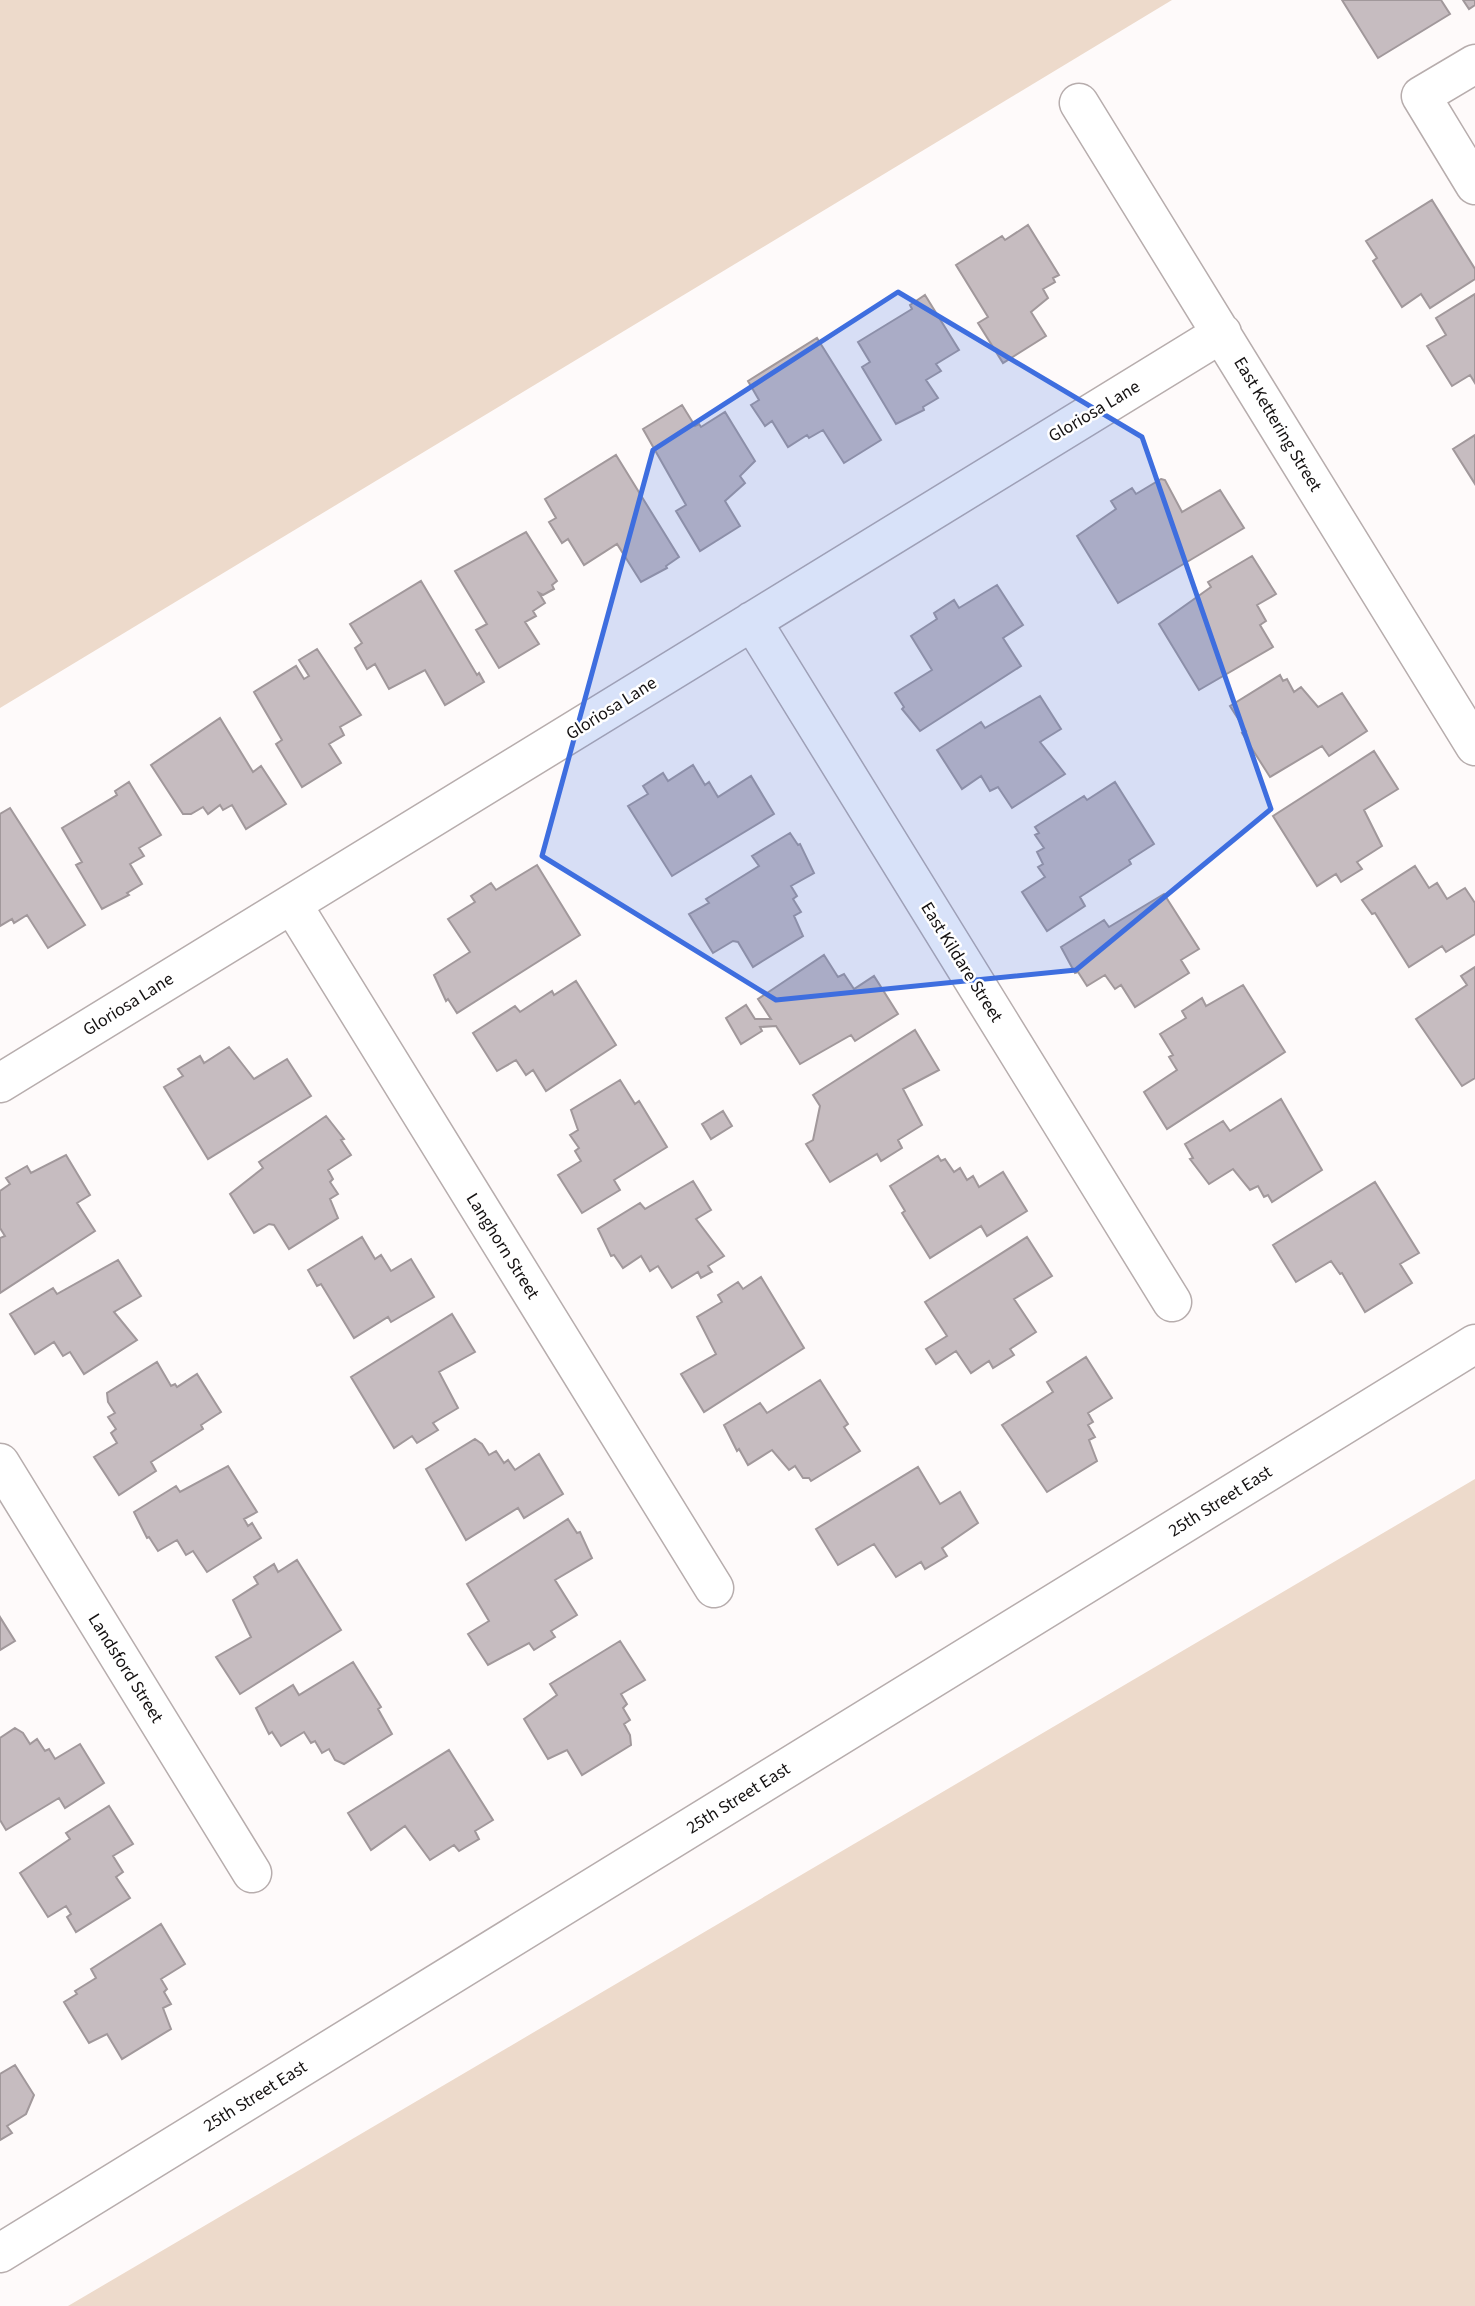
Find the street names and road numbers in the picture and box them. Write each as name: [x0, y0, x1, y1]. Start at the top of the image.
street label: East Kettering Street: [1227, 352, 1328, 496]
street label: Gloriosa Lane: [1044, 374, 1145, 449]
street label: Gloriosa Lane: [561, 671, 661, 746]
street label: East Kildare Street: [915, 897, 1009, 1027]
street label: Gloriosa Lane: [78, 967, 178, 1042]
street label: Langhorn Street: [460, 1188, 545, 1304]
street label: 25th Street East: [1164, 1460, 1277, 1543]
street label: Landsford Street: [82, 1609, 169, 1728]
street label: 25th Street East: [682, 1757, 795, 1840]
street label: 25th Street East: [199, 2055, 312, 2138]

